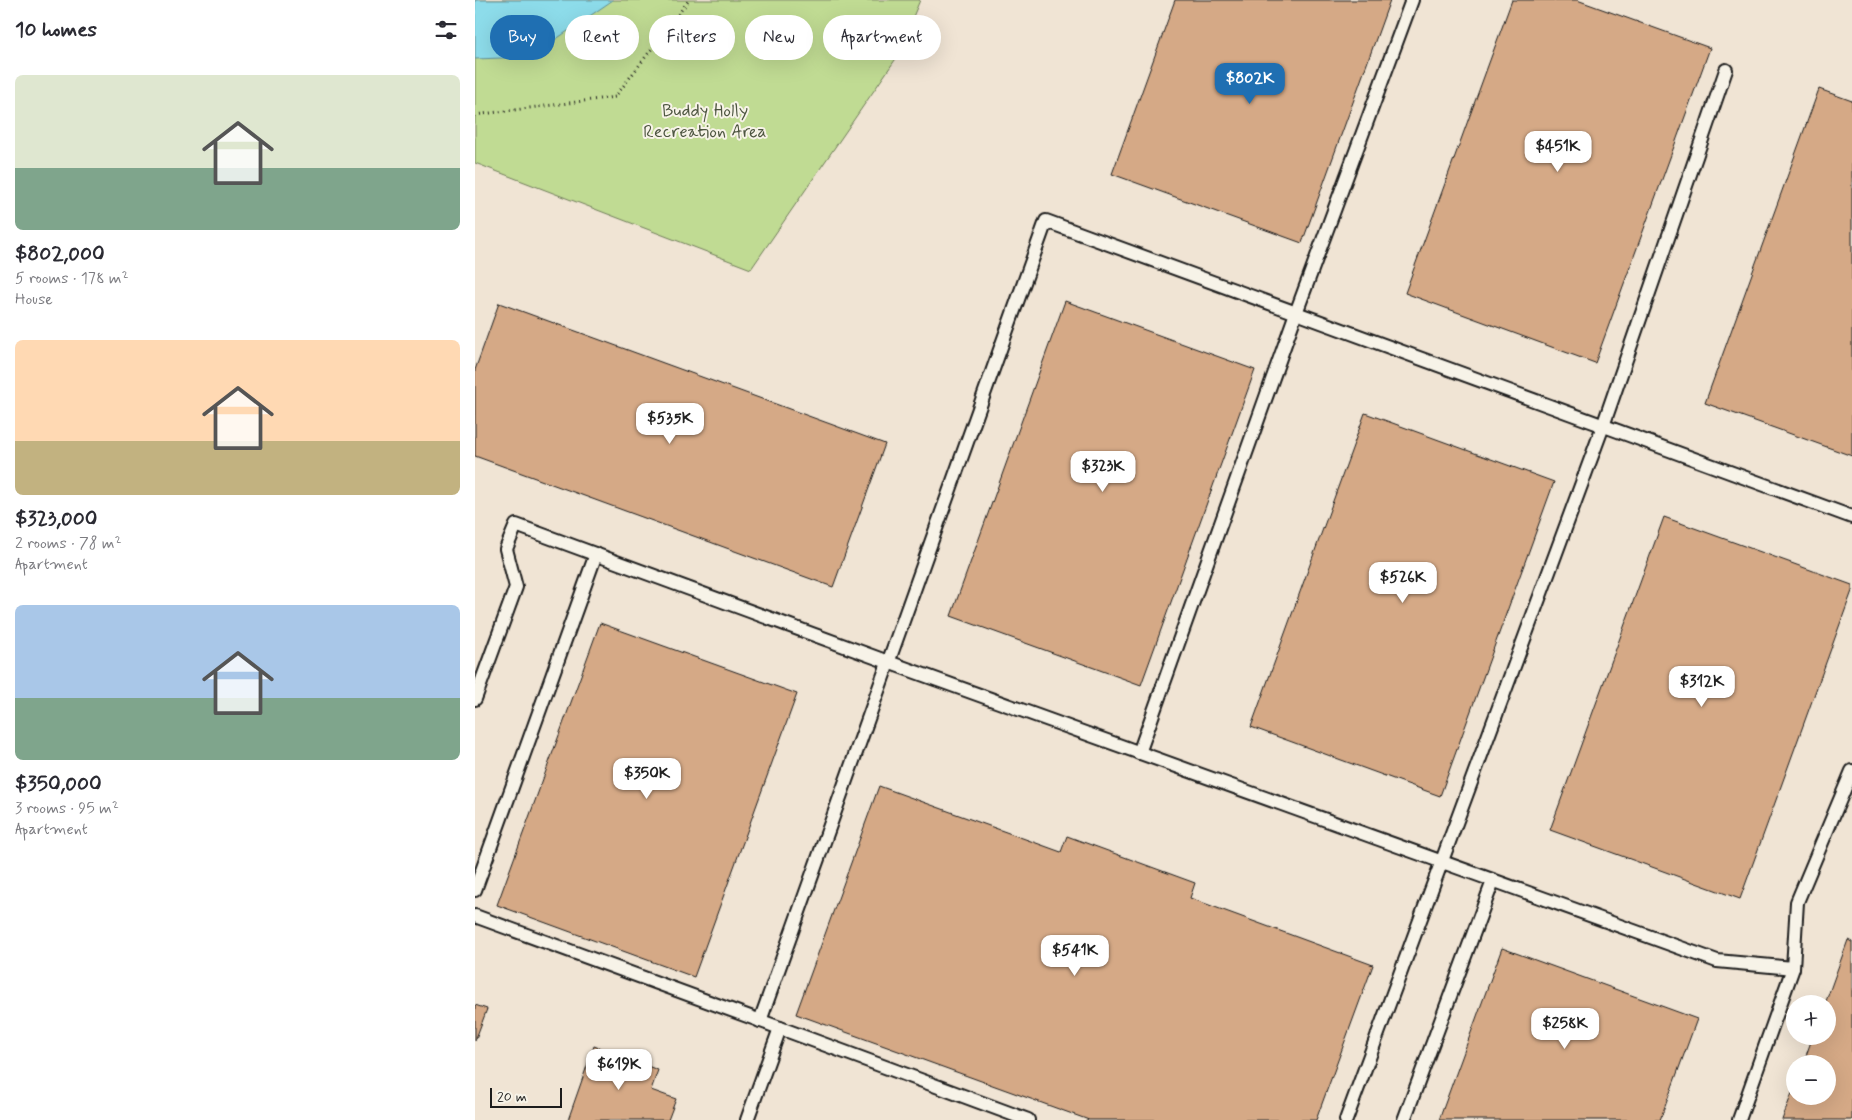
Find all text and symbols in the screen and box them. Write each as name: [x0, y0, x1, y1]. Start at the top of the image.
chip: Buy: [490, 15, 555, 60]
chip: Rent: [565, 15, 639, 60]
chip: Filters: [649, 15, 735, 60]
chip: New: [745, 15, 813, 60]
chip: Apartment: [823, 15, 941, 60]
text: 10 homes: [15, 16, 97, 44]
icon: filters: [432, 16, 460, 44]
pin: $802K: [1215, 62, 1285, 105]
text: $802K: [1226, 68, 1274, 89]
park label: Buddy Holly Recreation Area: [643, 99, 767, 144]
icon: home: [193, 108, 283, 198]
pin: $451K: [1523, 130, 1593, 173]
text: $451K: [1536, 136, 1580, 157]
text: $802,000: [15, 240, 105, 268]
text: 5 rooms · 178 m²: [15, 268, 129, 289]
text: House: [15, 289, 53, 310]
icon: home: [193, 373, 283, 463]
pin: $535K: [635, 402, 705, 445]
text: $535K: [647, 408, 693, 429]
pin: $323K: [1068, 450, 1138, 493]
text: $323K: [1082, 456, 1124, 477]
text: $323,000: [15, 505, 97, 533]
text: 2 rooms · 78 m²: [15, 533, 122, 554]
text: Apartment: [15, 554, 88, 575]
pin: $526K: [1368, 562, 1438, 604]
text: $526K: [1380, 567, 1426, 588]
icon: home: [193, 638, 283, 728]
pin: $312K: [1667, 666, 1737, 708]
text: $312K: [1680, 671, 1724, 692]
pin: $350K: [612, 758, 682, 800]
text: $350K: [624, 763, 670, 784]
text: $350,000: [15, 770, 102, 798]
text: 3 rooms · 95 m²: [15, 798, 119, 819]
text: Apartment: [15, 819, 88, 840]
pin: $541K: [1040, 934, 1110, 977]
text: $541K: [1052, 940, 1098, 961]
map controls: [1786, 995, 1836, 1105]
button: +: [1786, 995, 1836, 1045]
pin: $258K: [1530, 1008, 1600, 1050]
text: $258K: [1542, 1013, 1588, 1034]
pin: $619K: [584, 1048, 654, 1091]
text: $619K: [597, 1054, 641, 1075]
button: −: [1786, 1055, 1836, 1105]
scale bar: [490, 1085, 563, 1108]
text: 20 m: [497, 1088, 527, 1106]

